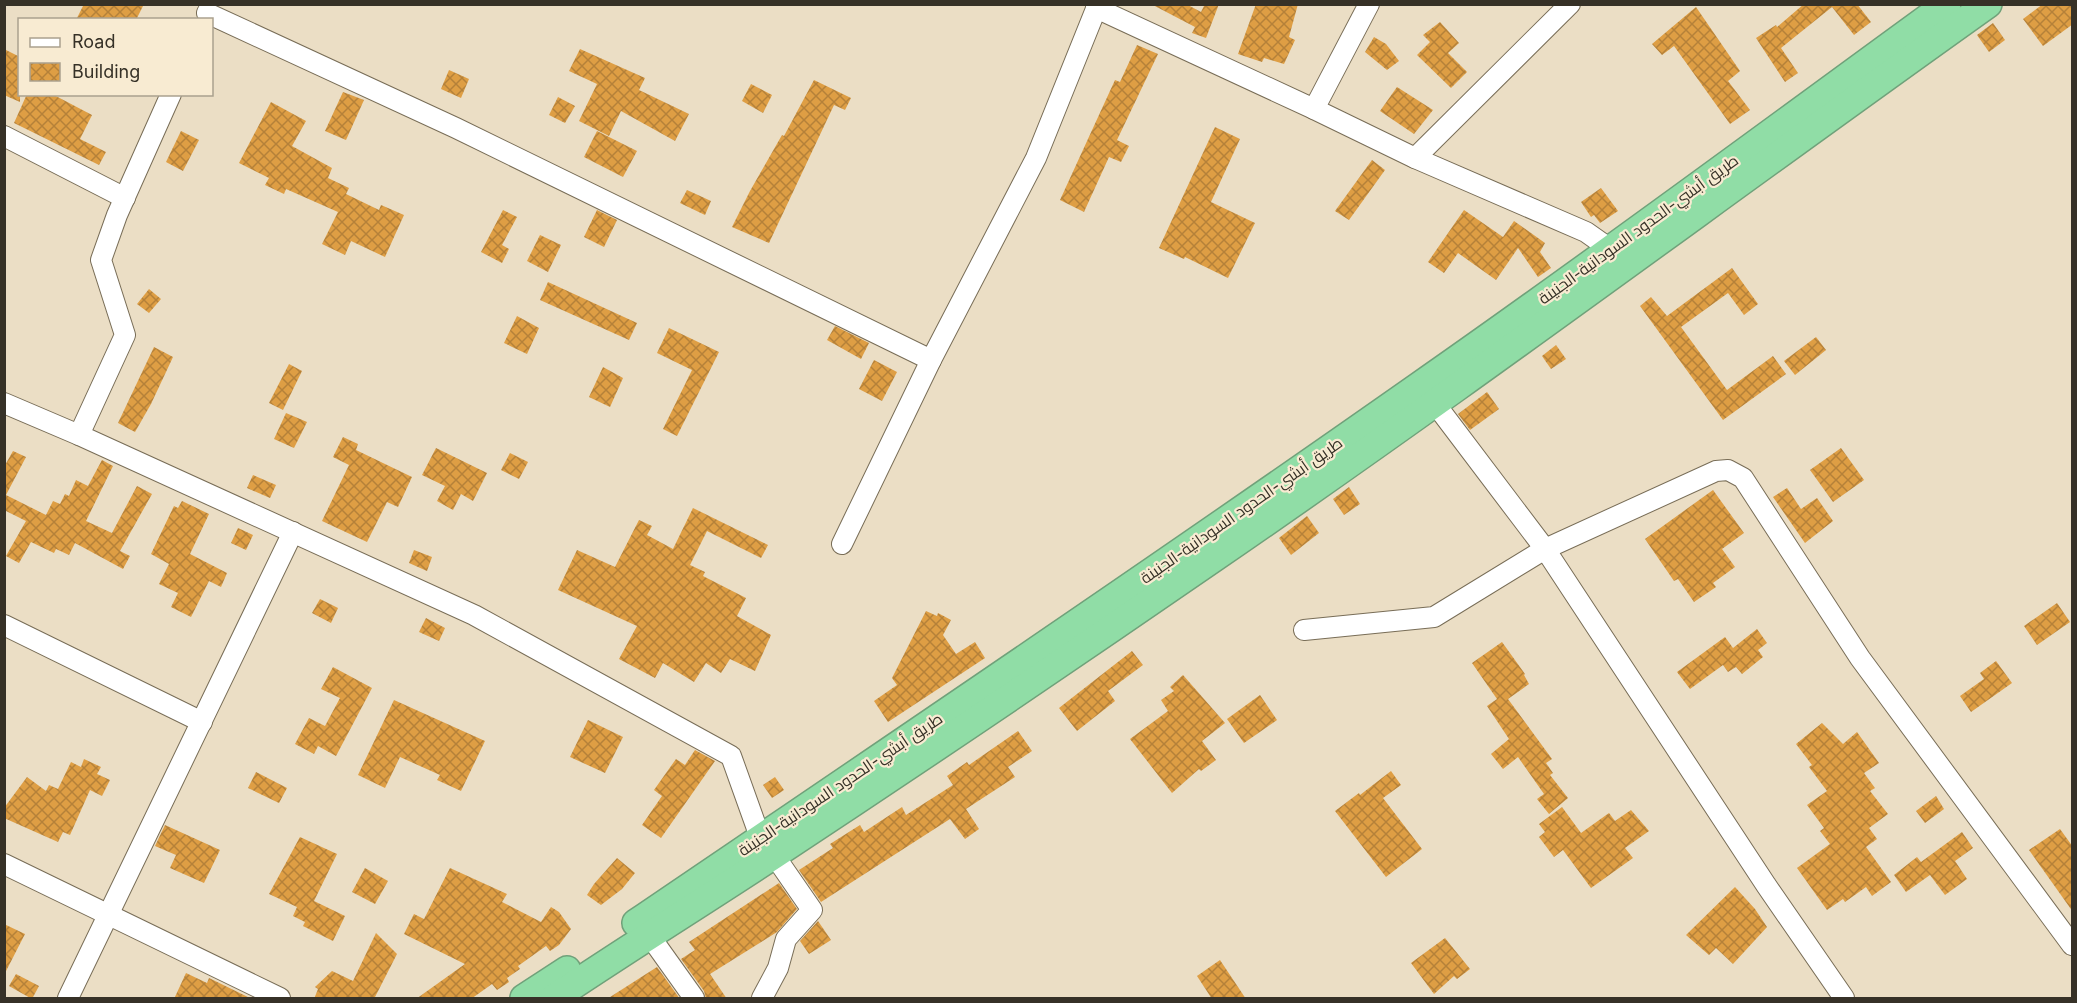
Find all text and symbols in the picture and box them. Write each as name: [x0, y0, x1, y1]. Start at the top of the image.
legend: [18, 18, 213, 96]
text: Road: [72, 31, 115, 52]
text: Building: [72, 61, 140, 82]
street label: طريق أبشي-الحدود السودانية-الجنينة: [1534, 150, 1744, 311]
street label: طريق أبشي-الحدود السودانية-الجنينة: [1136, 432, 1348, 590]
street label: طريق أبشي-الحدود السودانية-الجنينة: [734, 708, 948, 863]

